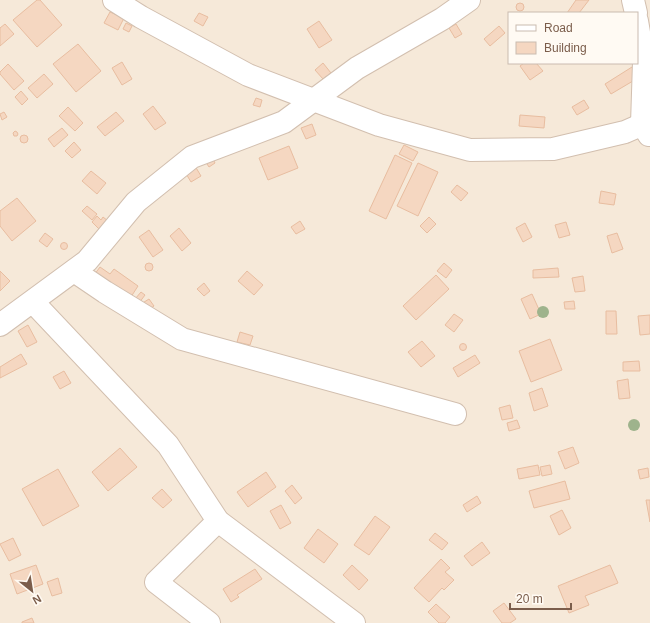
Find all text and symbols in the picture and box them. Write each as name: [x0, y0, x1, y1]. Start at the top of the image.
legend: [508, 12, 638, 64]
text: Road: [544, 21, 573, 35]
text: Building: [544, 41, 587, 55]
north arrow: [12, 571, 52, 611]
scale bar: [510, 585, 571, 611]
text: N: [31, 592, 43, 607]
text: 20 m: [516, 592, 543, 606]

